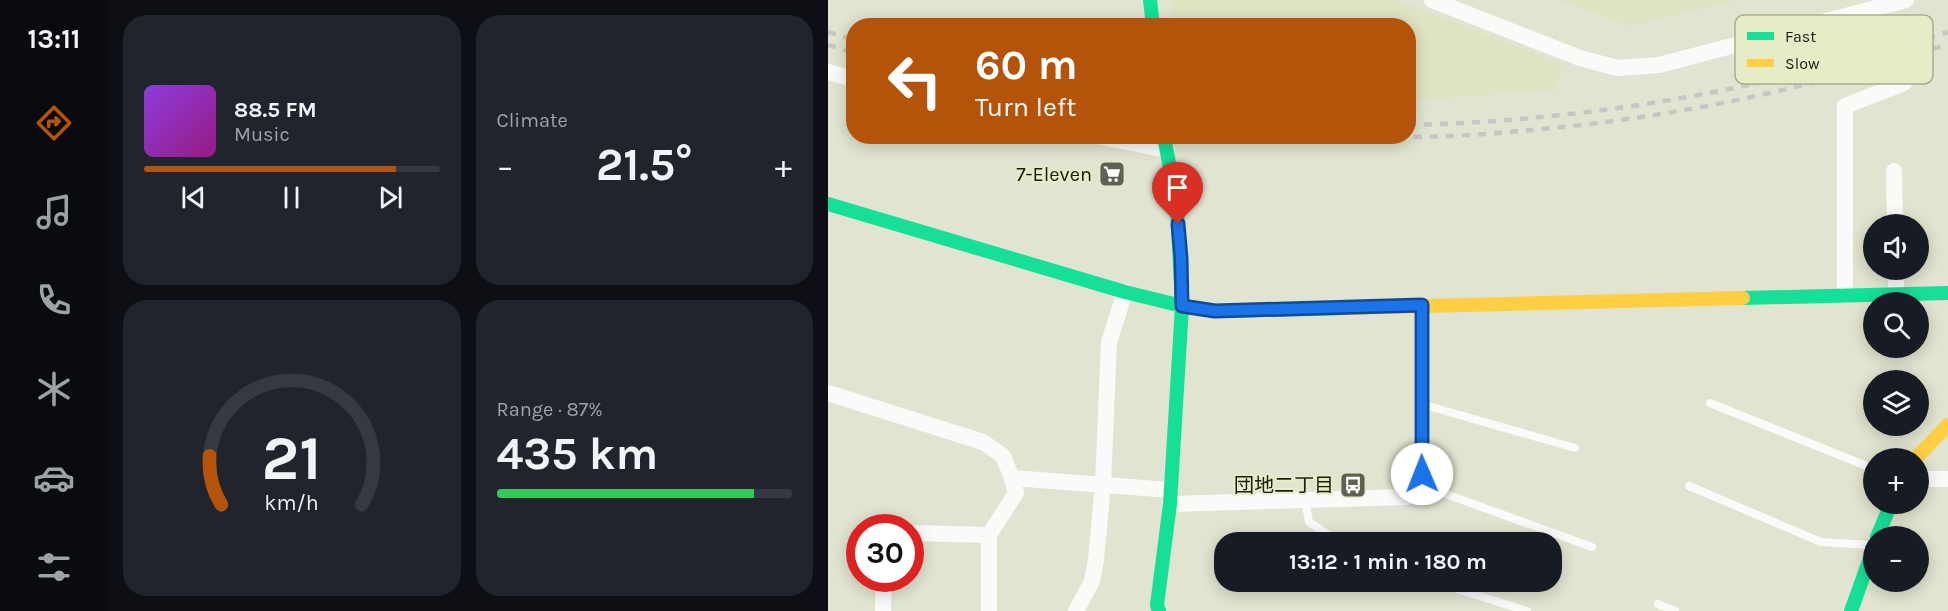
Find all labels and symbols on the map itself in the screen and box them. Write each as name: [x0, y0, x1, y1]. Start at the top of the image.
legend: [1735, 15, 1933, 84]
text: Fast: [1785, 27, 1816, 46]
text: Slow: [1785, 54, 1820, 73]
supermarket icon: 7-Eleven: [1097, 159, 1127, 189]
pin: [1152, 162, 1203, 224]
place label: 7-Eleven: [1016, 163, 1092, 186]
position arrow: [1390, 442, 1454, 506]
bus stop icon: 団地二丁目: [1338, 470, 1368, 500]
place label: 団地二丁目: [1234, 474, 1334, 497]
speed limit sign: 30: [846, 514, 924, 592]

